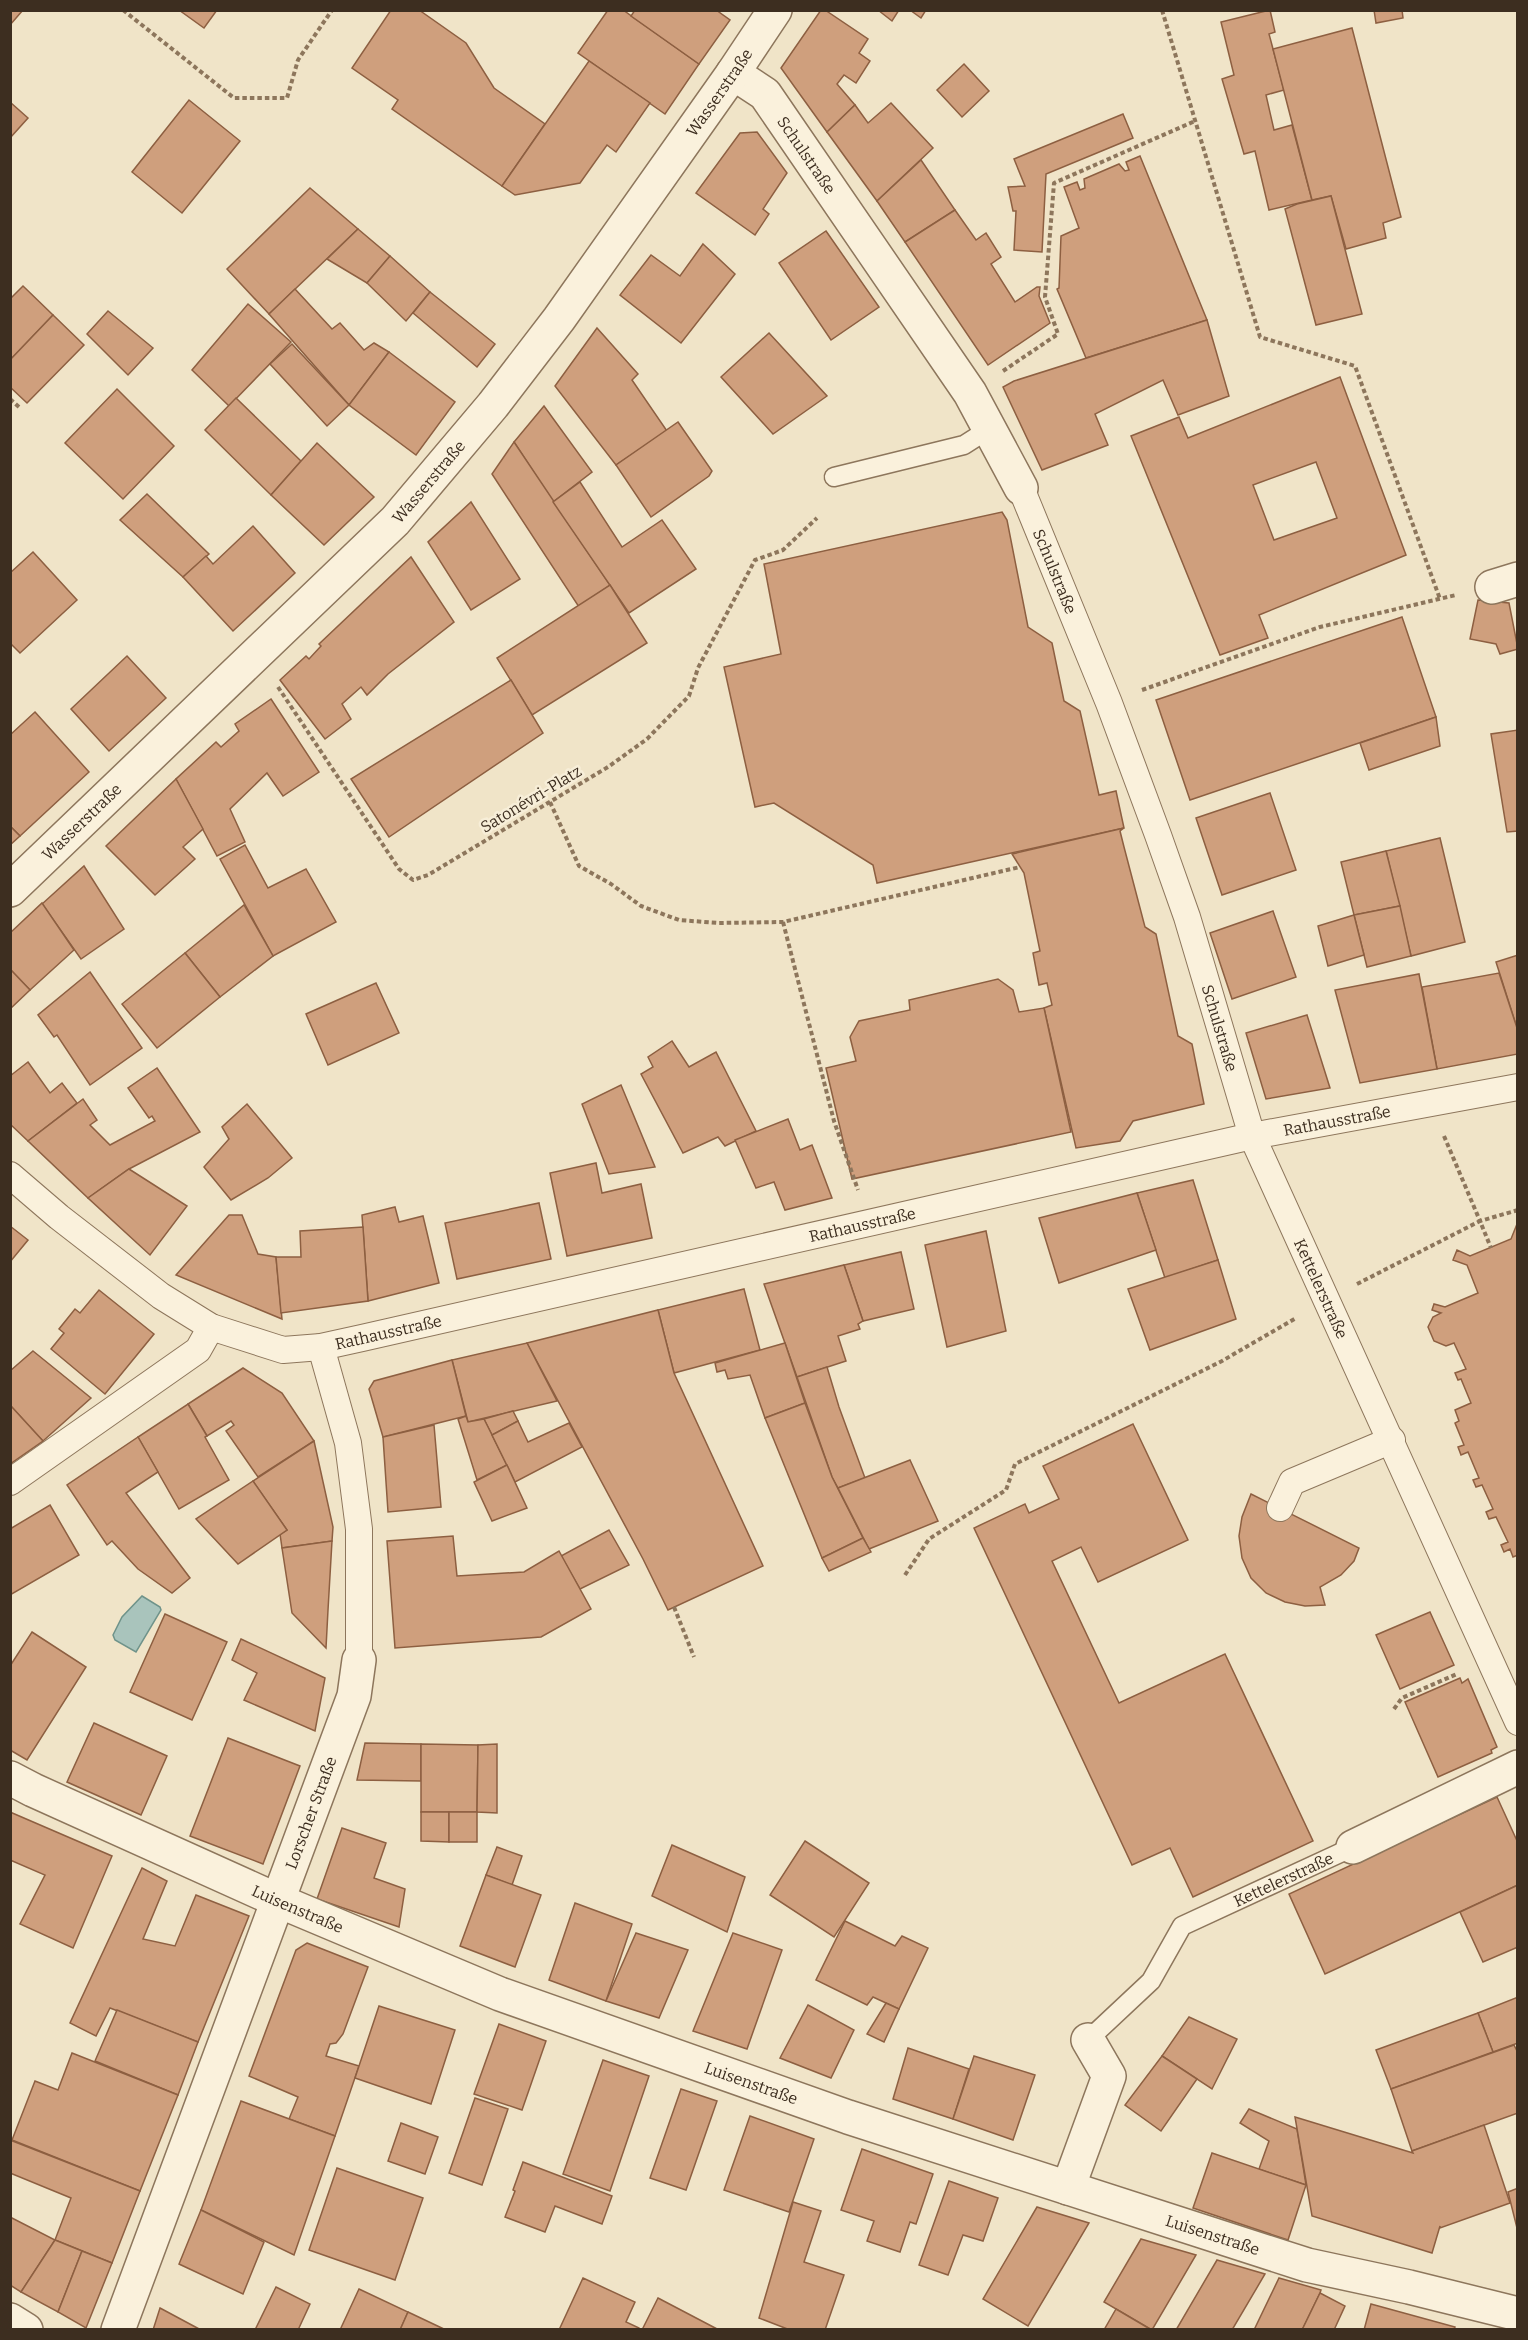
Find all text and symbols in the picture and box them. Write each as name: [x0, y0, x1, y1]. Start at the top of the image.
street label: Wasserstraße: [682, 45, 756, 140]
street label: Schulstraße: [774, 112, 840, 197]
street label: Wasserstraße: [388, 436, 469, 527]
street label: Schulstraße: [1029, 526, 1081, 616]
street label: Satonévri-Platz: [477, 761, 585, 837]
street label: Wasserstraße: [38, 779, 125, 864]
street label: Schulstraße: [1198, 982, 1242, 1074]
street label: Rathausstraße: [1282, 1101, 1392, 1140]
street label: Rathausstraße: [807, 1203, 917, 1246]
street label: Kettelerstraße: [1290, 1236, 1352, 1341]
street label: Rathausstraße: [333, 1311, 443, 1353]
street label: Lorscher Straße: [281, 1754, 340, 1872]
street label: Kettelerstraße: [1230, 1848, 1336, 1910]
street label: Luisenstraße: [249, 1881, 346, 1937]
street label: Luisenstraße: [702, 2058, 800, 2108]
street label: Luisenstraße: [1163, 2211, 1262, 2259]

